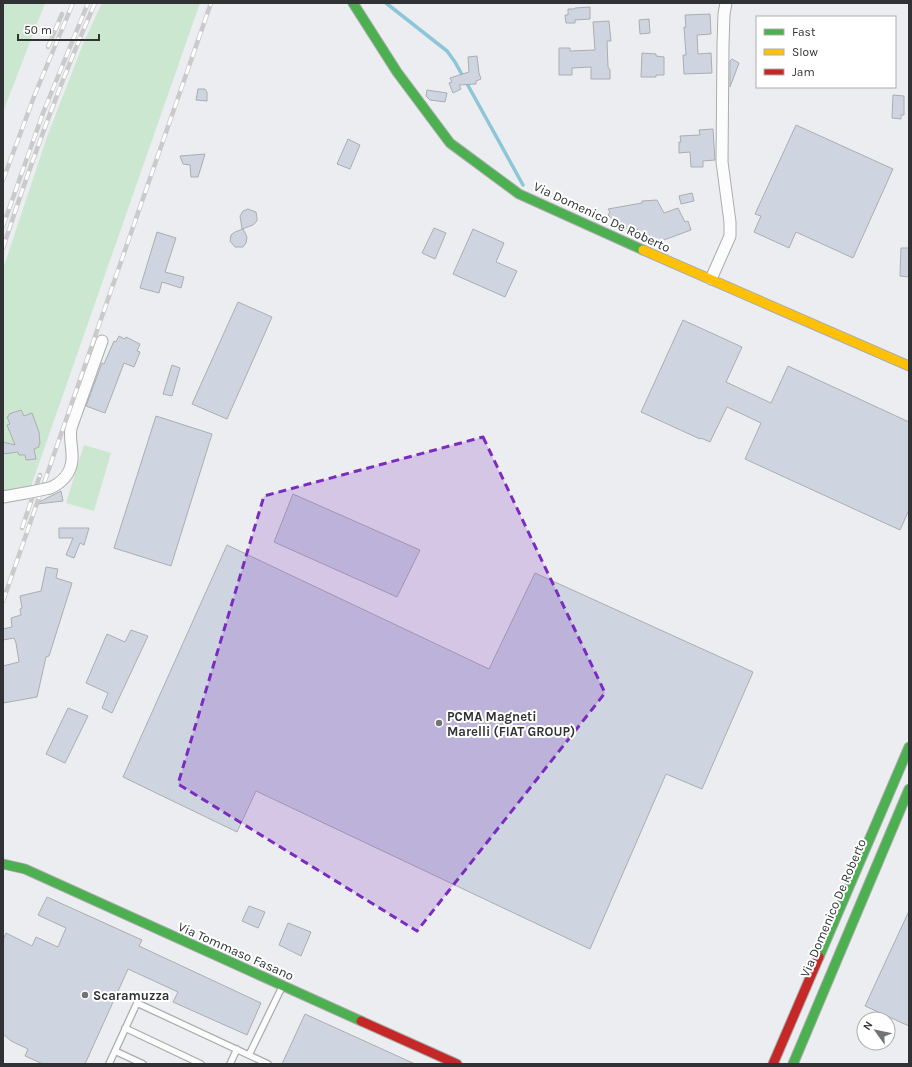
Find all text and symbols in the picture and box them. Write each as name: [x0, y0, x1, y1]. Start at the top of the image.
scale bar: [18, 16, 99, 42]
legend: [756, 16, 896, 88]
text: 50 m: [24, 23, 52, 37]
text: Fast: [792, 25, 816, 39]
text: Slow: [792, 45, 818, 59]
text: Jam: [792, 65, 815, 79]
street label: Via Domenico De Roberto: [531, 179, 673, 255]
place label: PCMA Magneti Marelli (FIAT GROUP): [447, 709, 575, 739]
marker: PCMA Magneti Marelli (FIAT GROUP): [434, 718, 444, 728]
street label: Via Domenico De Roberto: [797, 836, 869, 980]
street label: Via Tommaso Fasano: [176, 919, 296, 983]
place label: Scaramuzza: [93, 988, 169, 1003]
marker: Scaramuzza: [80, 990, 90, 1000]
north arrow: [856, 1011, 896, 1051]
text: N: [860, 1019, 876, 1033]

